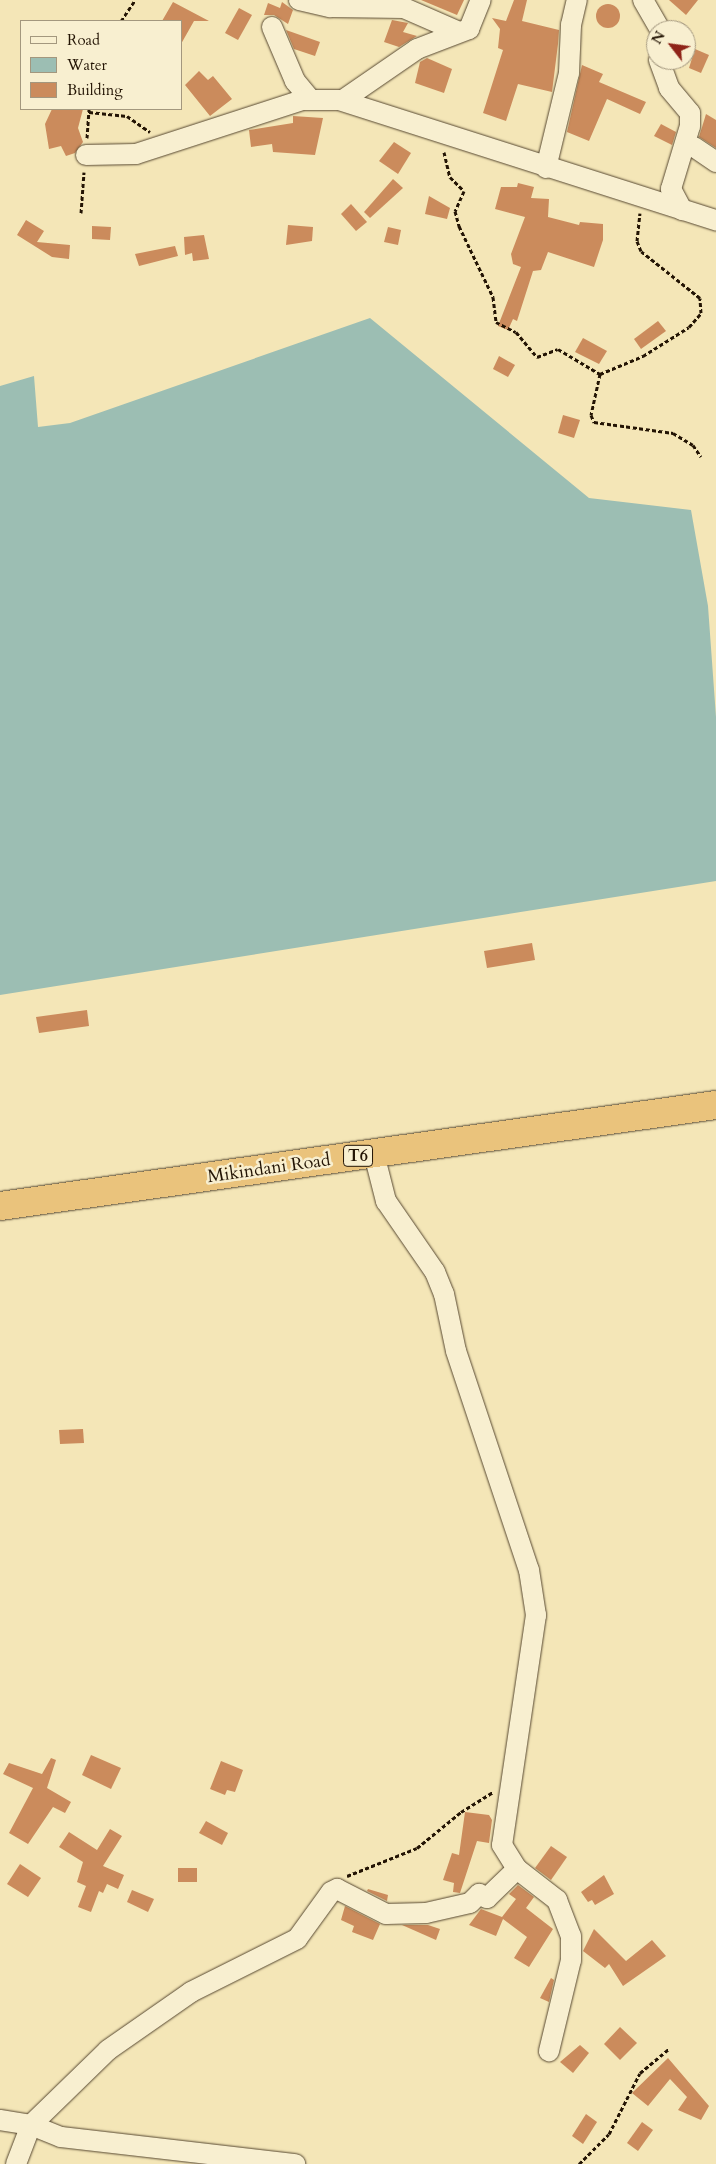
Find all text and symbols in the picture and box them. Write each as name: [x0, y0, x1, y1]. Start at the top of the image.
legend: [20, 20, 182, 110]
north arrow: [646, 20, 696, 70]
text: N: [647, 28, 670, 48]
text: Road: [67, 30, 100, 50]
text: Water: [67, 55, 107, 75]
text: Building: [67, 80, 123, 100]
road number: T6: [343, 1142, 373, 1170]
street label: Mikindani Road: [206, 1150, 332, 1188]

